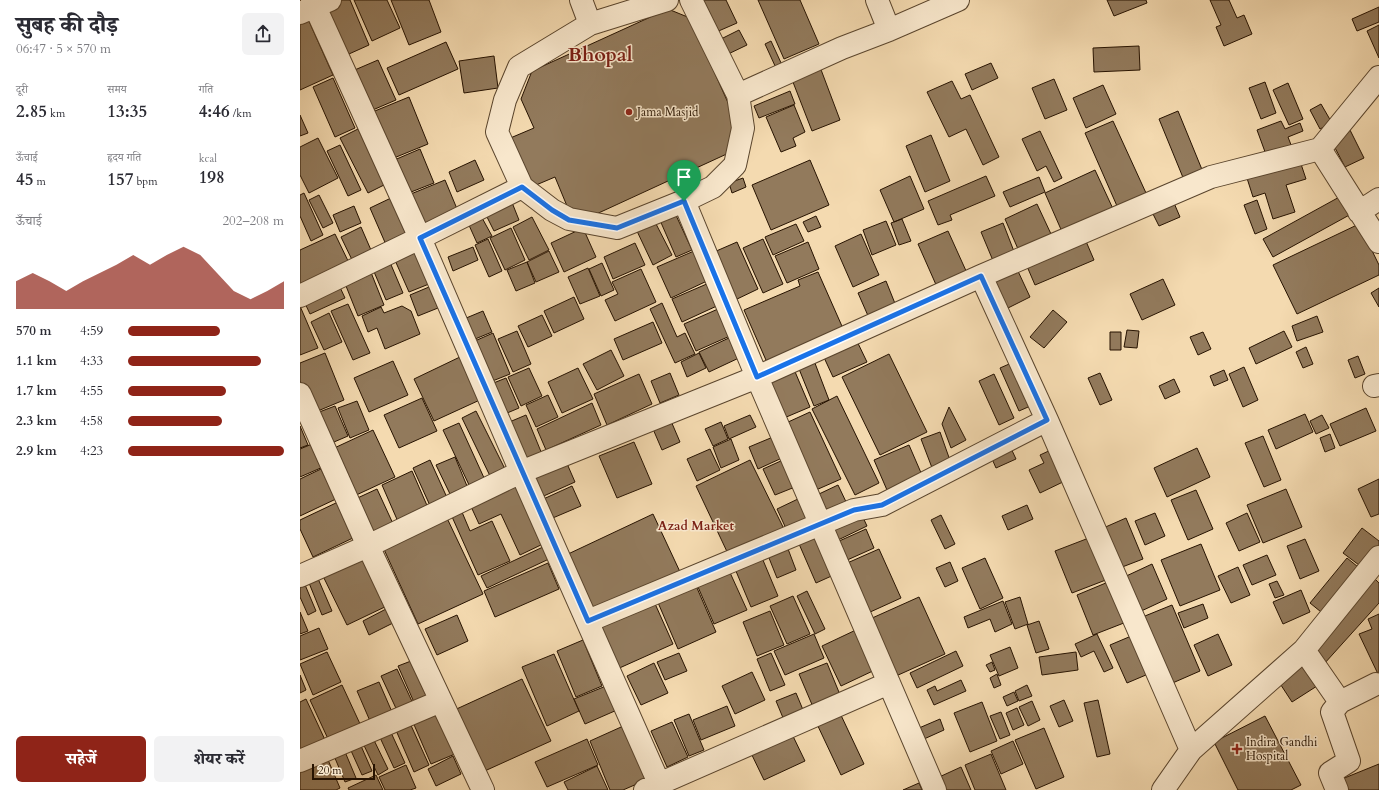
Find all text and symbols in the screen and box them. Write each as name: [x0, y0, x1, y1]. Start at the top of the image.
text: सुबह की दौड़: [16, 10, 118, 40]
button: share: [242, 13, 284, 55]
text: 06:47 · 5 × 570 m: [16, 40, 111, 58]
district label: Bhopal: [567, 41, 633, 68]
text: दूरी: [16, 82, 28, 97]
text: समय: [107, 82, 127, 97]
text: गति: [199, 82, 213, 97]
text: 2.85: [16, 100, 47, 123]
text: 13:35: [107, 100, 147, 123]
text: 4:46: [199, 100, 230, 123]
place label: Jama Masjid: [635, 104, 699, 120]
text: km: [47, 106, 65, 121]
text: /km: [230, 106, 251, 121]
marker: Jama Masjid: [624, 107, 634, 117]
text: ऊँचाई: [16, 150, 38, 165]
text: हृदय गति: [107, 150, 141, 165]
text: kcal: [199, 151, 217, 166]
pin: [667, 160, 701, 201]
text: 198: [199, 166, 225, 189]
icon: arrive: [673, 166, 695, 188]
text: 45: [16, 168, 33, 191]
text: 157: [107, 168, 133, 191]
text: m: [33, 174, 46, 189]
text: bpm: [133, 174, 157, 189]
text: ऊँचाई: [16, 212, 42, 230]
text: 202–208 m: [222, 212, 284, 230]
text: 570 m: [16, 322, 51, 340]
text: 4:59: [80, 322, 103, 340]
text: 1.1 km: [16, 352, 57, 370]
text: 4:33: [80, 352, 103, 370]
text: 1.7 km: [16, 382, 57, 400]
text: 4:55: [80, 382, 103, 400]
text: 2.3 km: [16, 412, 57, 430]
text: 4:58: [80, 412, 103, 430]
text: 2.9 km: [16, 442, 57, 460]
text: 4:23: [80, 442, 103, 460]
district label: Azad Market: [658, 517, 735, 535]
place label: Indira Gandhi Hospital: [1246, 734, 1318, 764]
button: सहेजें: [16, 736, 146, 782]
button: शेयर करें: [154, 736, 284, 782]
marker: Indira Gandhi Hospital: [1231, 743, 1243, 755]
scale bar: [312, 762, 375, 781]
text: 20 m: [318, 763, 342, 778]

